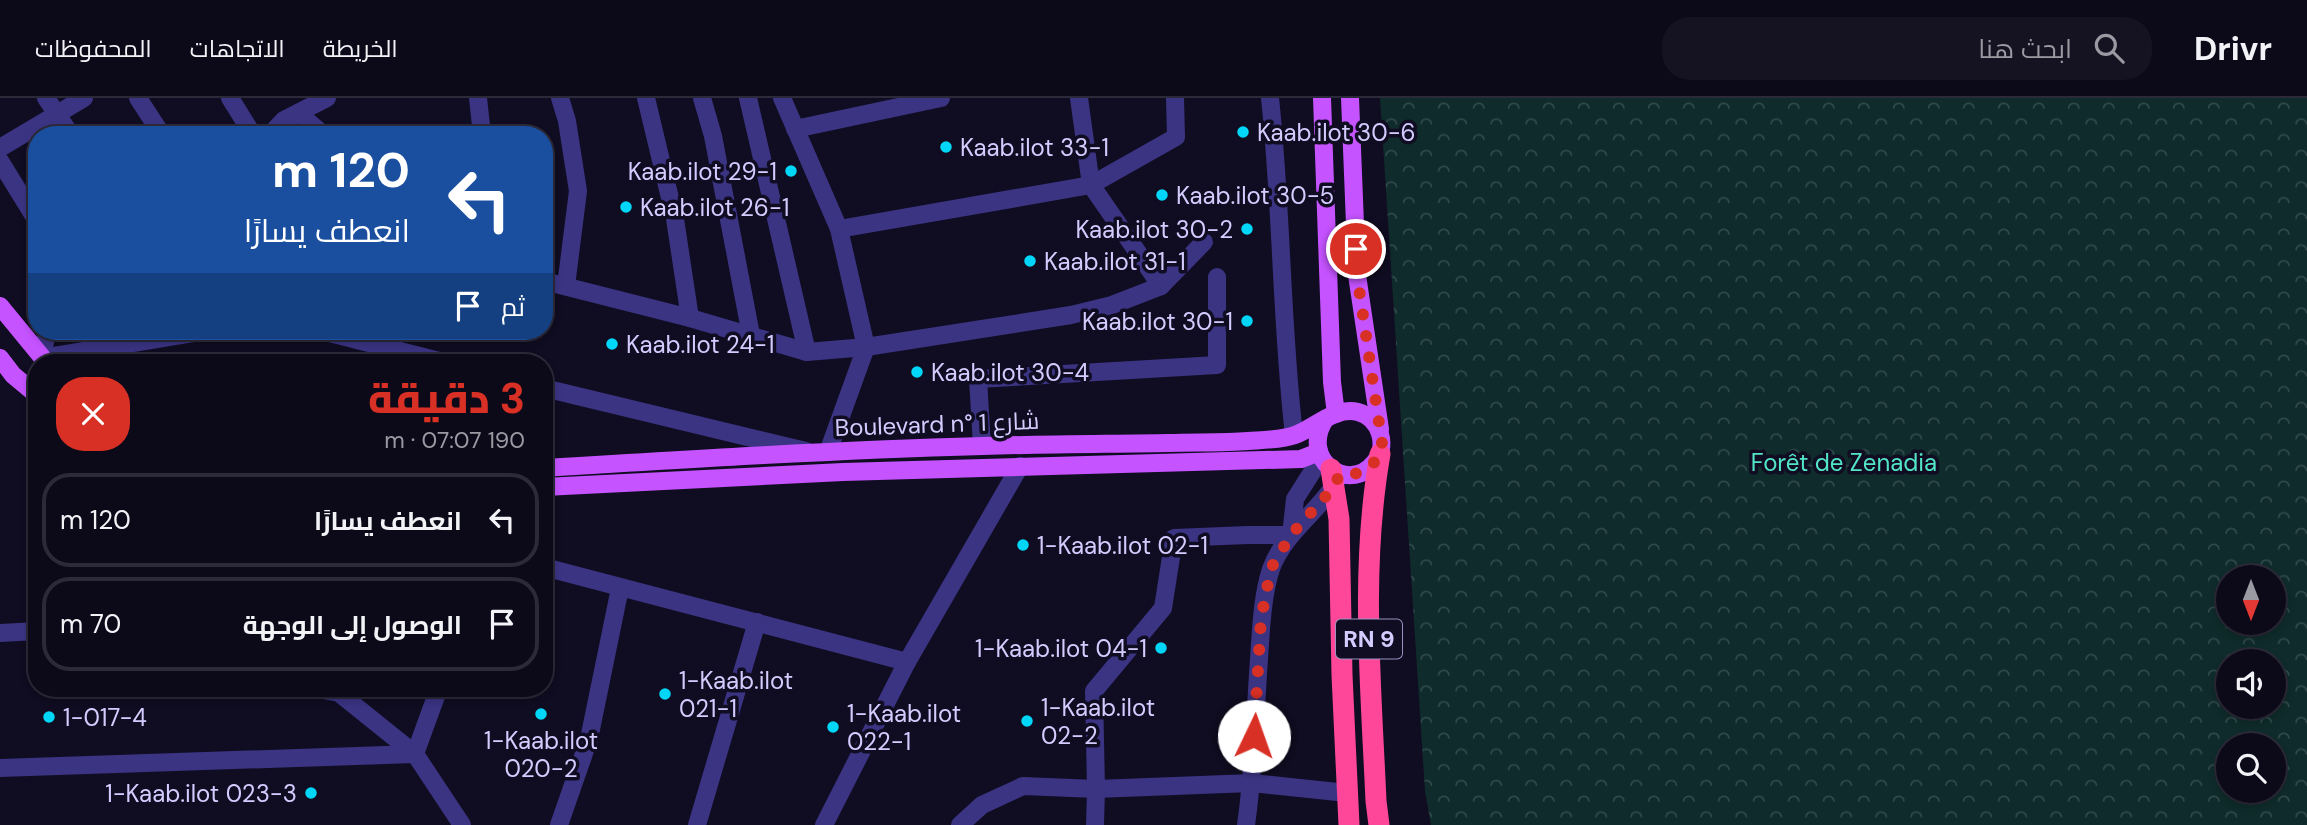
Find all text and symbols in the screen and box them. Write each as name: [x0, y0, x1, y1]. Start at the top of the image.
search box: [1662, 17, 2152, 80]
text: Drivr: [2194, 27, 2272, 70]
icon: search: [2090, 29, 2128, 67]
text: ابحث هنا: [1978, 32, 2072, 66]
text: المحفوظات: [35, 33, 152, 64]
text: الاتجاهات: [190, 33, 285, 64]
text: الخريطة: [323, 33, 398, 64]
place label: Kaab.ilot 30-6: [1257, 117, 1416, 148]
marker: Kaab.ilot 30-6: [1235, 124, 1251, 140]
place label: Kaab.ilot 33-1: [960, 132, 1109, 163]
text: 120 m: [272, 138, 410, 202]
marker: Kaab.ilot 33-1: [938, 139, 954, 155]
icon: left: [434, 154, 525, 245]
place label: Kaab.ilot 29-1: [628, 156, 777, 187]
marker: Kaab.ilot 29-1: [783, 163, 799, 179]
place label: Kaab.ilot 30-5: [1176, 180, 1334, 211]
marker: Kaab.ilot 30-5: [1154, 187, 1170, 203]
place label: Kaab.ilot 26-1: [640, 192, 789, 223]
marker: Kaab.ilot 26-1: [618, 199, 634, 215]
text: انعطف يسارًا: [244, 210, 410, 252]
place label: Kaab.ilot 30-2: [1076, 214, 1233, 245]
pin: [1326, 219, 1386, 279]
marker: Kaab.ilot 30-2: [1239, 221, 1255, 237]
icon: arrive: [1337, 230, 1375, 268]
place label: Kaab.ilot 31-1: [1044, 246, 1186, 277]
marker: Kaab.ilot 31-1: [1022, 253, 1038, 269]
icon: arrive: [449, 287, 487, 325]
text: ثم: [501, 290, 525, 324]
place label: Kaab.ilot 30-1: [1082, 306, 1233, 337]
marker: Kaab.ilot 30-1: [1239, 313, 1255, 329]
place label: Kaab.ilot 24-1: [626, 329, 775, 360]
marker: Kaab.ilot 24-1: [604, 336, 620, 352]
place label: Kaab.ilot 30-4: [931, 357, 1089, 388]
marker: Kaab.ilot 30-4: [909, 364, 925, 380]
text: 3 دقيقة: [368, 371, 525, 426]
button: close: [56, 377, 130, 451]
street label: Boulevard n° شارع 1: [834, 405, 1040, 444]
text: 190 m · 07:07: [384, 425, 525, 455]
park label: Forêt de Zenadia: [1751, 447, 1937, 478]
icon: left: [483, 501, 521, 539]
text: 120 m: [60, 503, 131, 537]
text: انعطف يسارًا: [314, 504, 462, 538]
place label: 1-Kaab.ilot 02-1: [1037, 530, 1208, 561]
marker: 1-Kaab.ilot 02-1: [1015, 537, 1031, 553]
north arrow: [2216, 565, 2286, 635]
map controls: [2216, 565, 2286, 803]
icon: arrive: [483, 605, 521, 643]
text: 70 m: [60, 607, 121, 641]
text: الوصول إلى الوجهة: [243, 608, 462, 642]
road number: RN 9: [1336, 620, 1402, 659]
place label: 1-Kaab.ilot 04-1: [975, 633, 1147, 664]
marker: 1-Kaab.ilot 04-1: [1153, 640, 1169, 656]
button: sound: [2216, 649, 2286, 719]
place label: 1-Kaab.ilot 021-1: [679, 665, 793, 724]
marker: 1-Kaab.ilot 021-1: [657, 686, 673, 702]
place label: 1-Kaab.ilot 02-2: [1041, 692, 1155, 751]
place label: 1-Kaab.ilot 022-1: [847, 698, 961, 757]
position arrow: [1217, 699, 1291, 773]
place label: 1-017-4: [63, 702, 147, 733]
marker: 1-Kaab.ilot 020-2: [533, 706, 549, 722]
marker: 1-017-4: [41, 709, 57, 725]
marker: 1-Kaab.ilot 02-2: [1019, 713, 1035, 729]
marker: 1-Kaab.ilot 022-1: [825, 719, 841, 735]
place label: 1-Kaab.ilot 020-2: [484, 725, 598, 784]
button: search: [2216, 733, 2286, 803]
place label: 1-Kaab.ilot 023-3: [105, 778, 297, 809]
marker: 1-Kaab.ilot 023-3: [303, 785, 319, 801]

